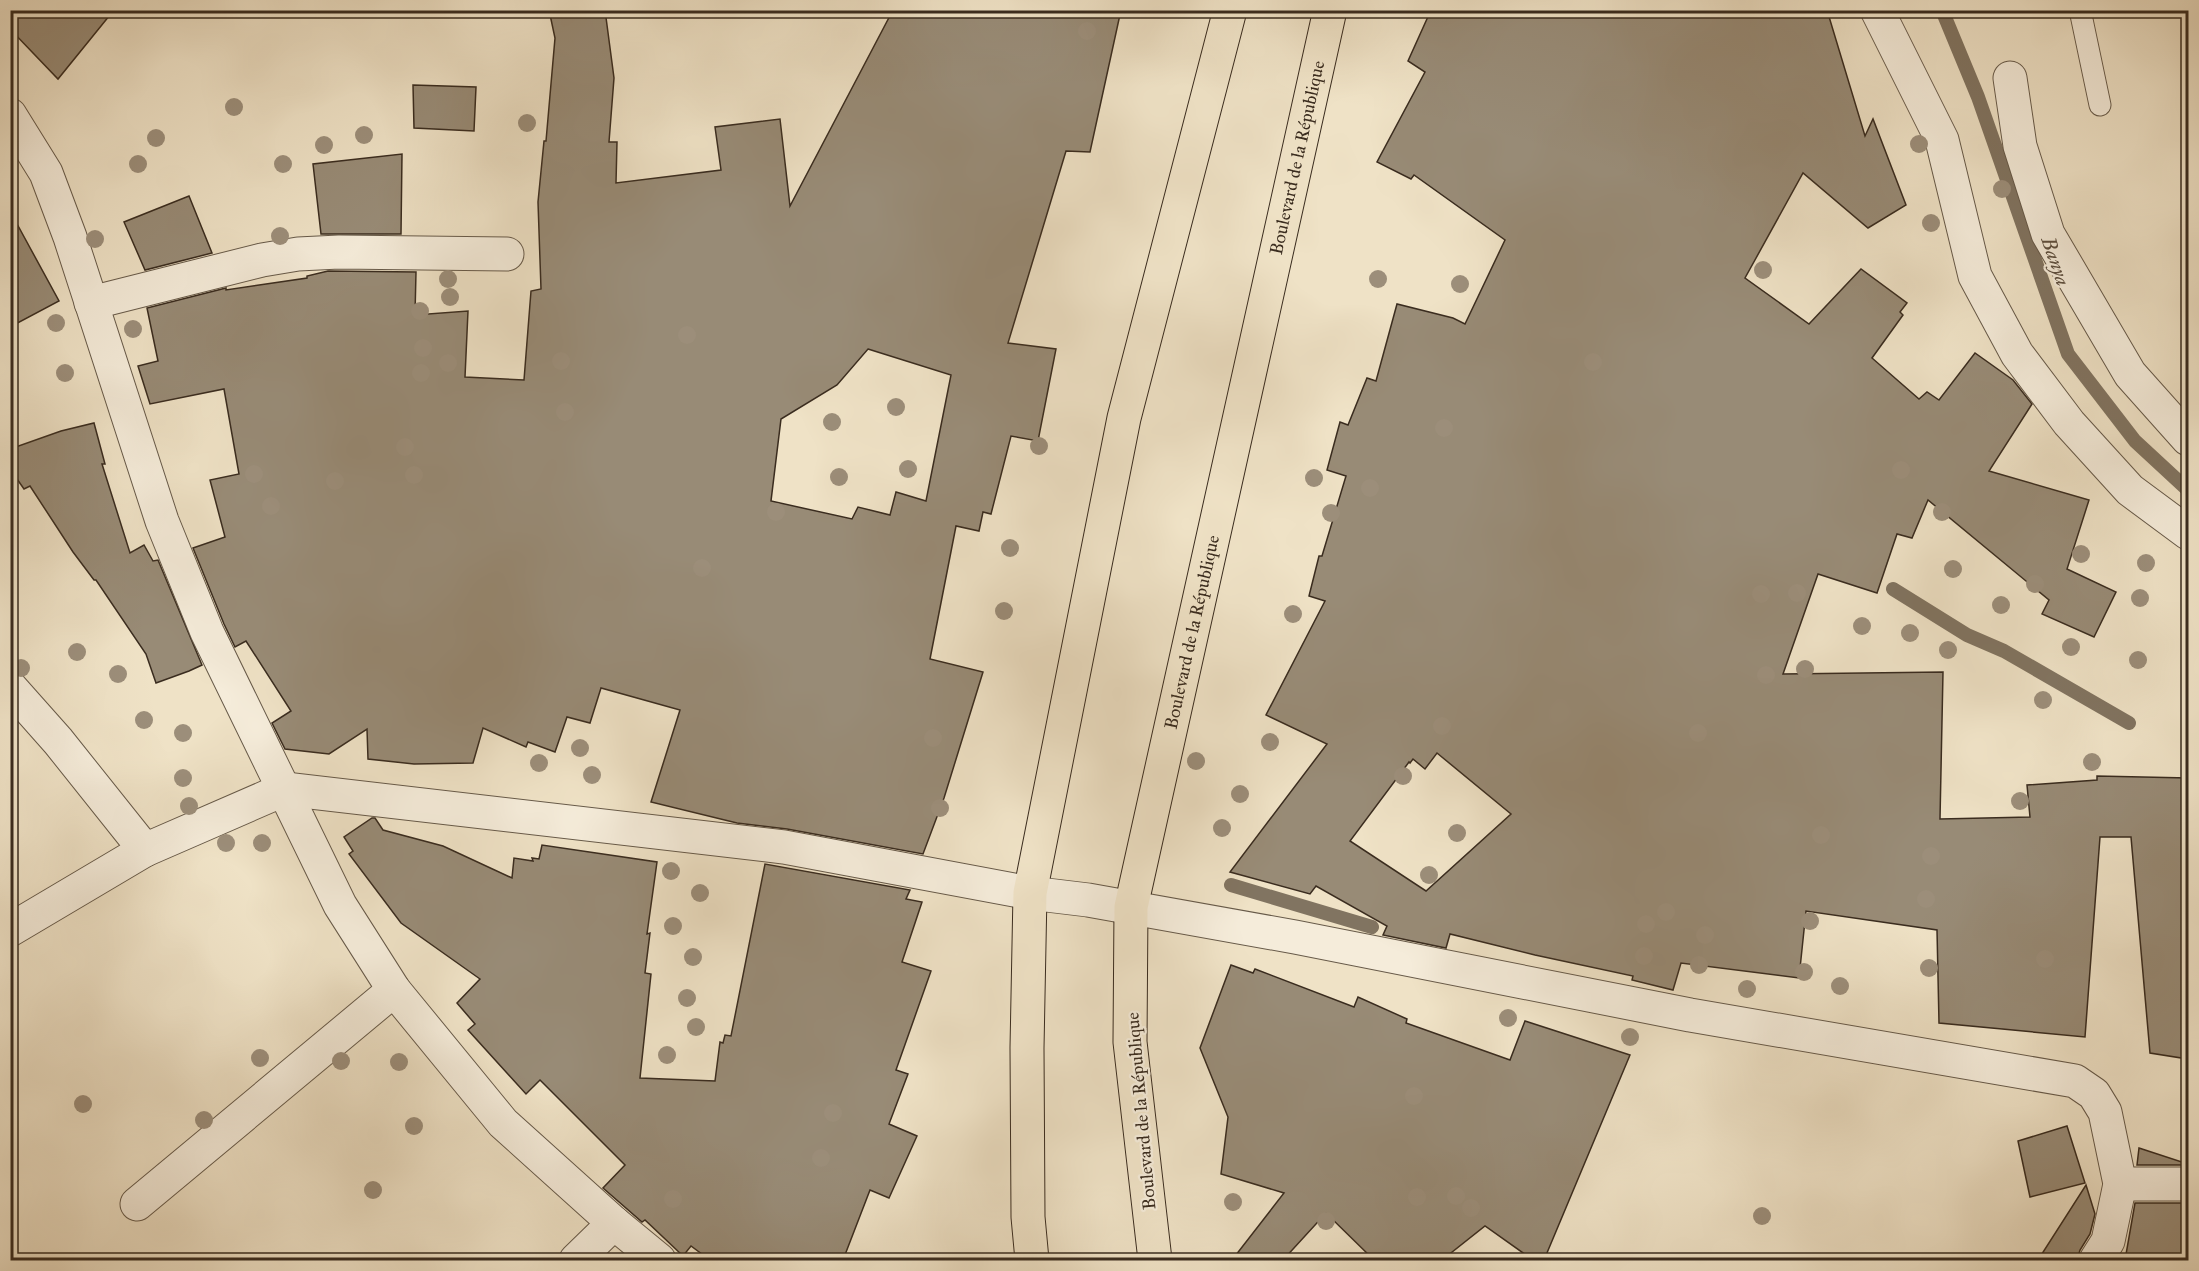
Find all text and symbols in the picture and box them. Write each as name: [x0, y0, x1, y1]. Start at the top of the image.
street label: Boulevard de la République: [1265, 58, 1329, 257]
water label: Banya: [2036, 232, 2076, 289]
street label: Boulevard de la République: [1160, 533, 1224, 731]
street label: Boulevard de la République: [1121, 1011, 1162, 1211]

